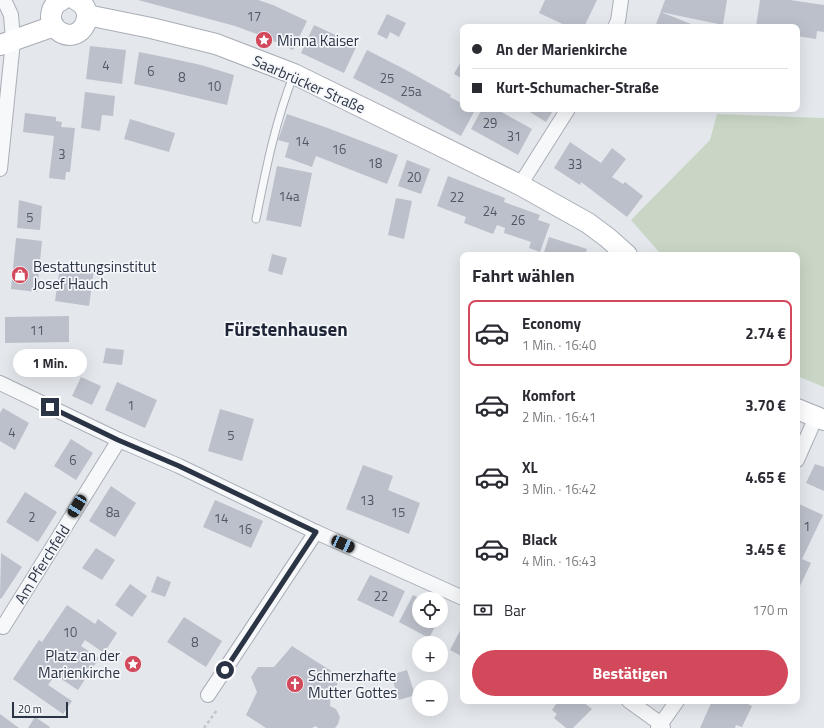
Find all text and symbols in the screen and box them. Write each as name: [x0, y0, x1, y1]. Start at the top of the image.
house number: 17: [247, 6, 261, 26]
place label: Minna Kaiser: [277, 29, 359, 52]
place icon: Minna Kaiser: [254, 30, 274, 50]
text: An der Marienkirche: [496, 38, 627, 61]
street label: Saarbrücker Straße: [249, 49, 369, 119]
house number: 4: [102, 55, 110, 75]
house number: 6: [147, 61, 155, 81]
house number: 8: [178, 67, 186, 87]
house number: 25: [380, 68, 394, 88]
house number: 10: [207, 76, 221, 96]
text: Kurt-Schumacher-Straße: [496, 76, 659, 99]
house number: 25a: [400, 81, 422, 101]
house number: 29: [483, 113, 497, 133]
house number: 31: [507, 126, 521, 146]
house number: 14: [295, 131, 309, 151]
house number: 16: [332, 139, 346, 159]
house number: 3: [58, 144, 66, 164]
house number: 18: [368, 153, 382, 173]
house number: 33: [568, 154, 582, 174]
house number: 20: [407, 167, 421, 187]
house number: 14a: [278, 186, 300, 206]
house number: 22: [450, 187, 464, 207]
house number: 24: [483, 201, 497, 221]
house number: 5: [26, 207, 34, 227]
house number: 26: [511, 210, 525, 230]
place label: Bestattungsinstitut Josef Hauch: [33, 255, 157, 295]
text: Fahrt wählen: [472, 262, 575, 289]
shop icon: Bestattungsinstitut Josef Hauch: [10, 265, 30, 285]
text: Economy: [522, 312, 581, 335]
district label: Fürstenhausen: [224, 314, 348, 343]
icon: car: [474, 315, 510, 351]
house number: 11: [30, 320, 44, 340]
text: 2.74 €: [745, 322, 786, 345]
text: 1 Min. · 16:40: [522, 335, 596, 355]
callout: 1 Min.: [13, 349, 87, 377]
text: 1 Min.: [32, 353, 68, 373]
text: Komfort: [522, 384, 576, 407]
icon: car: [474, 387, 510, 423]
text: 3.70 €: [745, 394, 786, 417]
house number: 1: [127, 395, 135, 415]
route end: [41, 398, 59, 416]
text: 2 Min. · 16:41: [522, 407, 596, 427]
house number: 4: [8, 422, 16, 442]
house number: 5: [227, 425, 235, 445]
house number: 6: [69, 450, 77, 470]
text: XL: [522, 456, 538, 479]
icon: car: [474, 459, 510, 495]
text: 4.65 €: [745, 466, 786, 489]
text: 3 Min. · 16:42: [522, 479, 596, 499]
house number: 13: [360, 490, 374, 510]
car: [66, 493, 88, 519]
house number: 8a: [106, 502, 120, 522]
house number: 15: [391, 502, 405, 522]
house number: 2: [28, 507, 36, 527]
house number: 14: [214, 508, 228, 528]
house number: 1: [803, 516, 811, 536]
house number: 16: [238, 519, 252, 539]
street label: Am Pferchfeld: [9, 520, 75, 608]
text: Black: [522, 528, 557, 551]
icon: car: [474, 531, 510, 567]
car: [330, 534, 356, 554]
text: 3.45 €: [745, 538, 786, 561]
text: 4 Min. · 16:43: [522, 551, 596, 571]
house number: 22: [374, 586, 388, 606]
map controls: [412, 592, 448, 716]
button: locate: [412, 592, 448, 628]
icon: cash: [472, 599, 494, 621]
text: Bar: [504, 599, 526, 622]
text: 170 m: [752, 600, 788, 620]
house number: 10: [63, 622, 77, 642]
house number: 8: [191, 632, 199, 652]
button: +: [412, 636, 448, 672]
place label: Platz an der Marienkirche: [38, 644, 120, 684]
button: Bestätigen: [472, 650, 788, 696]
place icon: Platz an der Marienkirche: [123, 654, 143, 674]
route start: [216, 661, 234, 679]
place label: Schmerzhafte Mutter Gottes: [308, 664, 397, 704]
church icon: Schmerzhafte Mutter Gottes: [285, 674, 305, 694]
button: −: [412, 680, 448, 716]
scale bar: [12, 700, 68, 719]
text: 20 m: [18, 701, 42, 717]

